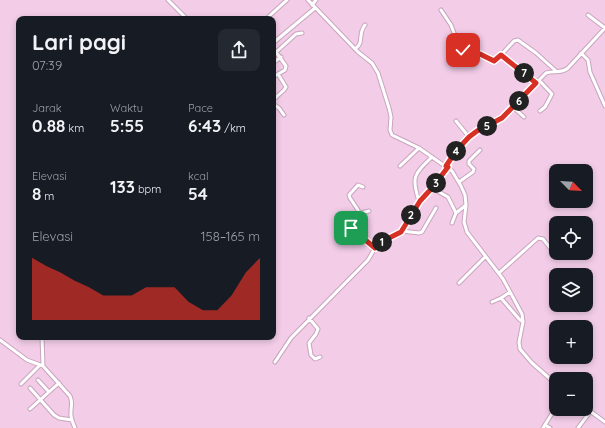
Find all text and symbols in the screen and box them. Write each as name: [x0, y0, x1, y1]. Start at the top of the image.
text: Lari pagi: [32, 28, 126, 56]
button: share: [218, 29, 260, 71]
pin: [446, 33, 480, 67]
icon: check: [452, 39, 474, 61]
text: 07:39: [32, 57, 62, 73]
pin: 7: [514, 63, 534, 83]
text: 7: [521, 66, 527, 80]
pin: 6: [509, 91, 529, 111]
text: 6: [516, 94, 522, 108]
text: Jarak: [32, 101, 62, 115]
text: Waktu: [110, 101, 143, 115]
text: Pace: [188, 101, 213, 115]
text: 0.88: [32, 115, 65, 136]
text: 5:55: [110, 115, 144, 136]
text: 6:43: [188, 115, 221, 136]
pin: 5: [477, 116, 497, 136]
text: 5: [484, 119, 490, 133]
text: km: [65, 121, 84, 135]
text: /km: [221, 121, 246, 135]
pin: 4: [446, 141, 466, 161]
text: 4: [453, 144, 459, 158]
north arrow: [549, 164, 593, 208]
map controls: [549, 164, 593, 416]
text: Elevasi: [32, 169, 67, 183]
text: kcal: [188, 169, 209, 183]
pin: 3: [426, 173, 446, 193]
text: 133: [110, 176, 135, 197]
text: 3: [433, 176, 439, 190]
text: bpm: [135, 182, 161, 196]
text: 8: [32, 183, 41, 204]
text: 54: [188, 183, 208, 204]
text: m: [41, 189, 54, 203]
pin: 2: [401, 205, 421, 225]
text: 2: [408, 208, 414, 222]
pin: [334, 211, 368, 245]
button: locate: [549, 216, 593, 260]
icon: arrive: [340, 217, 362, 239]
text: Elevasi: [32, 228, 73, 244]
text: 158–165 m: [201, 228, 260, 244]
pin: 1: [372, 232, 392, 252]
text: 1: [380, 235, 384, 249]
button: layers: [549, 268, 593, 312]
button: +: [549, 320, 593, 364]
button: −: [549, 372, 593, 416]

